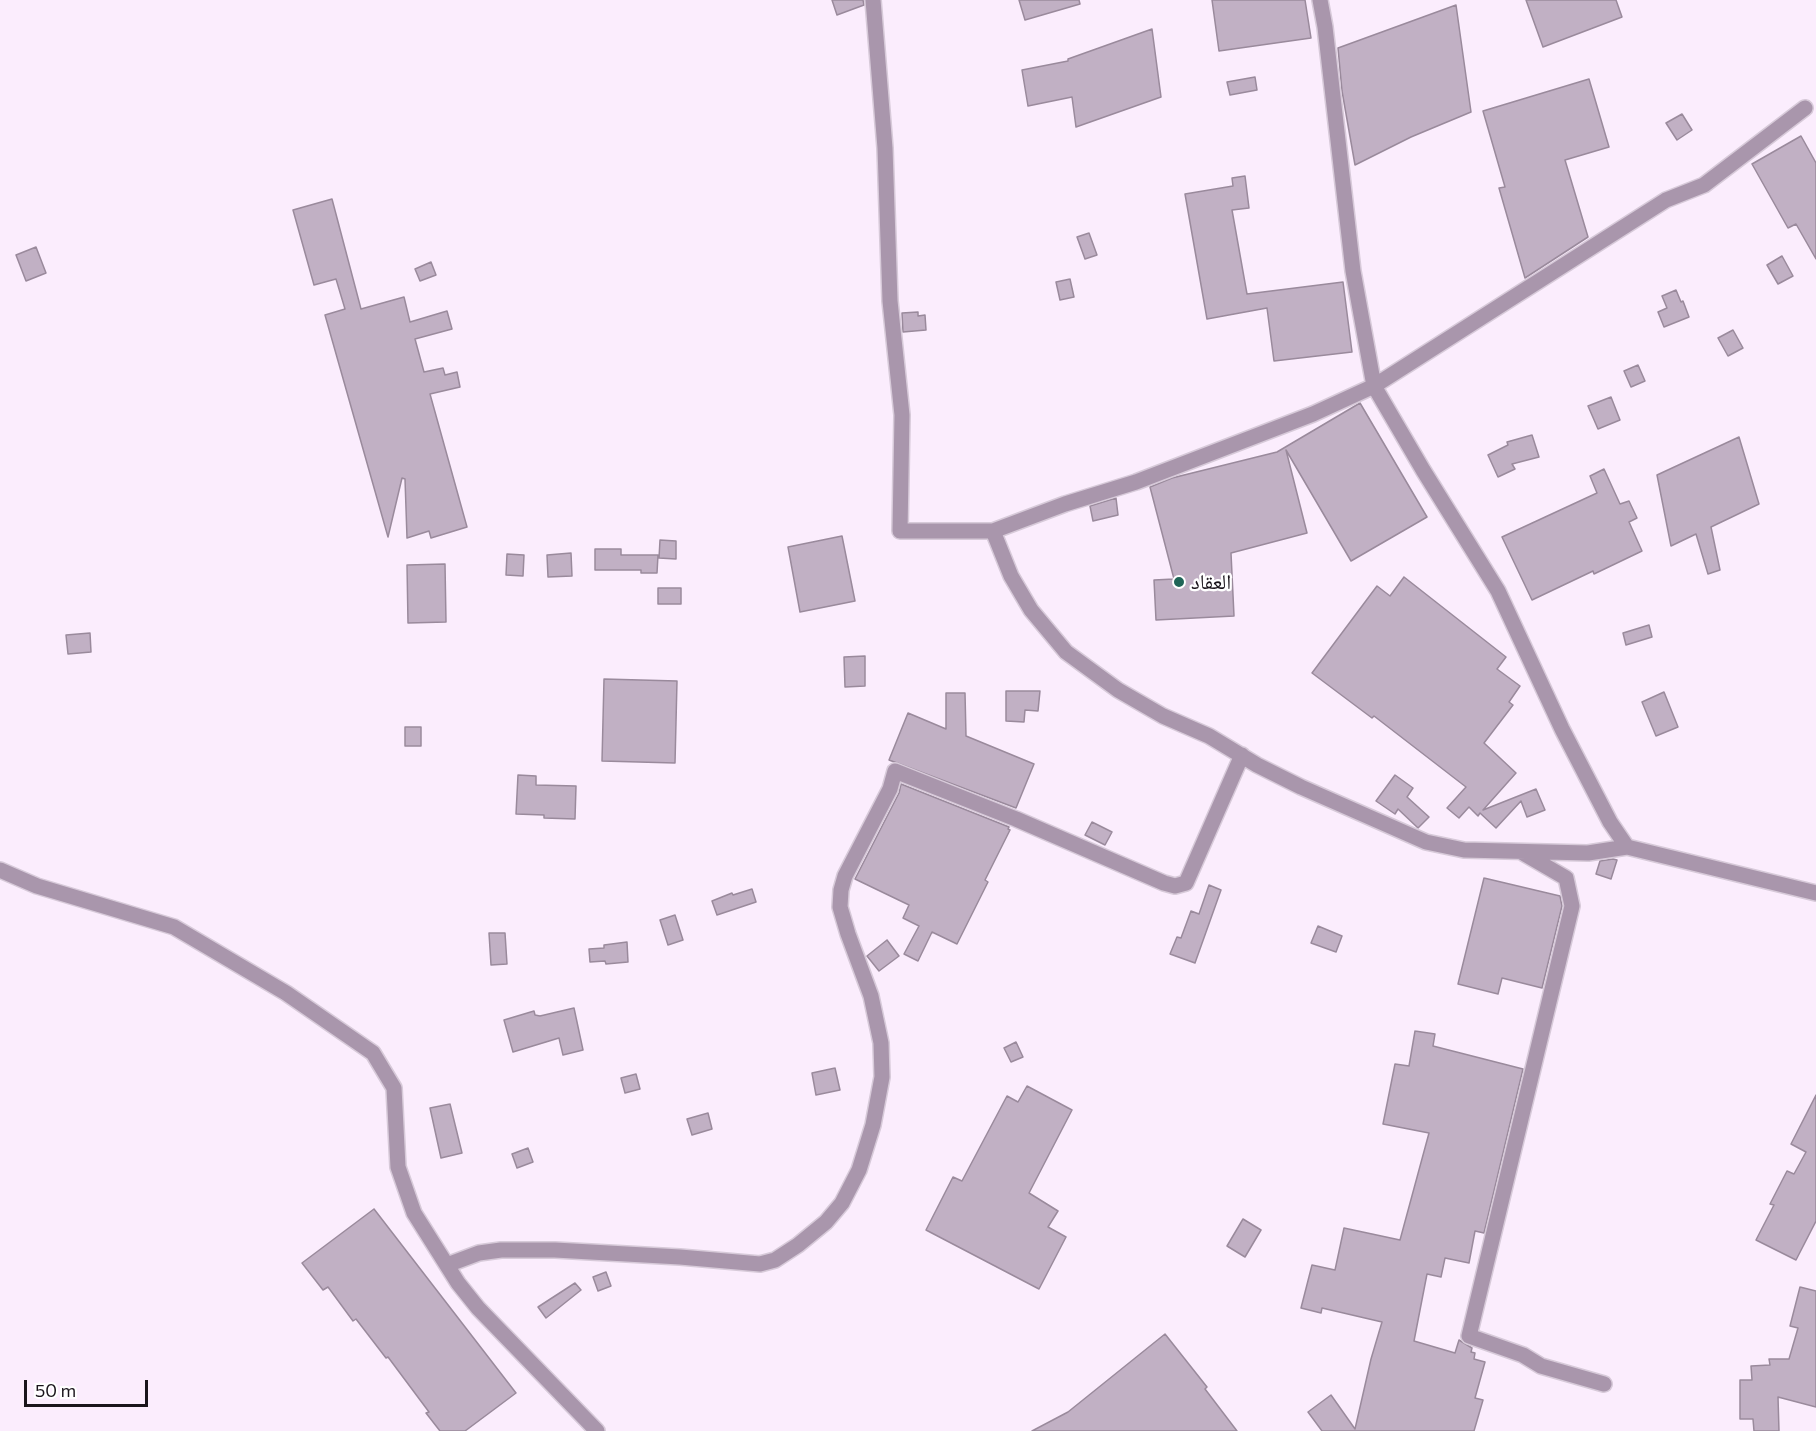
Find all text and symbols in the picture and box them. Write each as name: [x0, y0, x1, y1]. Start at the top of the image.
place label: العقاد: [1191, 569, 1231, 595]
marker: العقاد: [1172, 575, 1186, 589]
scale bar: [27, 1368, 152, 1406]
text: 50 m: [35, 1379, 76, 1401]

